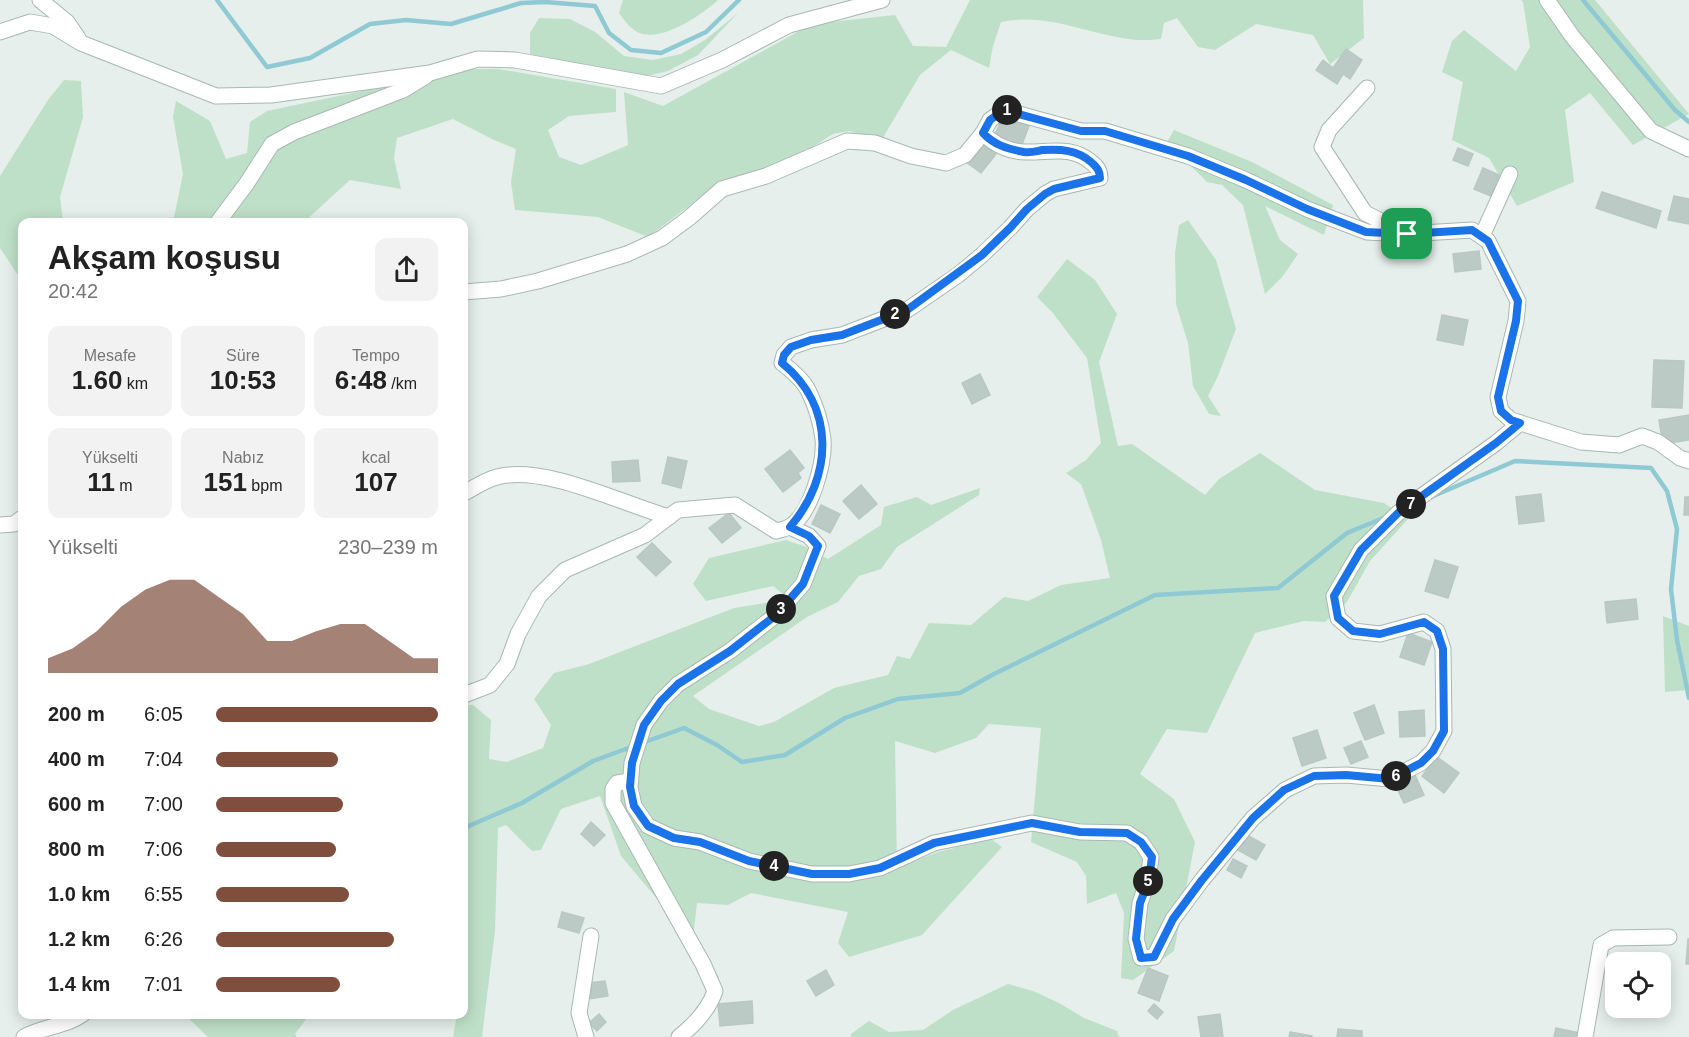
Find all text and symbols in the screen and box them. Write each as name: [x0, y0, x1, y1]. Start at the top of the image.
pin: 1: [992, 95, 1022, 125]
text: 1: [1003, 101, 1011, 118]
pin: [1381, 208, 1432, 259]
icon: arrive: [1390, 217, 1423, 250]
button: share: [375, 238, 438, 301]
text: Akşam koşusu: [48, 239, 281, 276]
text: 20:42: [48, 280, 98, 302]
pin: 2: [880, 299, 910, 329]
text: 2: [891, 305, 899, 322]
text: Mesafe: [84, 347, 136, 364]
text: Süre: [226, 347, 260, 364]
text: Tempo: [352, 347, 400, 364]
text: 1.60: [72, 365, 122, 395]
text: 10:53: [210, 365, 276, 395]
text: 6:48: [335, 365, 387, 395]
text: km: [122, 375, 148, 392]
text: /km: [387, 375, 417, 392]
text: Yükselti: [82, 449, 138, 466]
text: Nabız: [222, 449, 264, 466]
text: kcal: [362, 449, 390, 466]
text: 11: [87, 467, 115, 497]
text: 151: [204, 467, 247, 497]
text: 107: [354, 467, 398, 497]
text: m: [115, 477, 133, 494]
text: bpm: [247, 477, 282, 494]
pin: 7: [1396, 489, 1426, 519]
text: 7: [1407, 495, 1415, 512]
text: Yükselti: [48, 536, 118, 558]
text: 230–239 m: [338, 536, 438, 558]
pin: 3: [766, 594, 796, 624]
text: 3: [777, 600, 785, 617]
text: 200 m: [48, 703, 105, 725]
text: 6:05: [144, 703, 183, 725]
text: 400 m: [48, 748, 105, 770]
text: 7:04: [144, 748, 183, 770]
pin: 6: [1381, 761, 1411, 791]
text: 6: [1392, 767, 1400, 784]
text: 600 m: [48, 793, 105, 815]
text: 7:00: [144, 793, 183, 815]
text: 800 m: [48, 838, 105, 860]
text: 7:06: [144, 838, 183, 860]
pin: 4: [759, 851, 789, 881]
text: 4: [770, 857, 778, 874]
pin: 5: [1133, 866, 1163, 896]
text: 5: [1144, 872, 1152, 889]
text: 1.0 km: [48, 883, 110, 905]
text: 6:55: [144, 883, 183, 905]
text: 1.2 km: [48, 928, 110, 950]
text: 6:26: [144, 928, 183, 950]
map controls: [1605, 952, 1671, 1018]
button: locate: [1605, 952, 1671, 1018]
text: 1.4 km: [48, 973, 110, 995]
text: 7:01: [144, 973, 183, 995]

